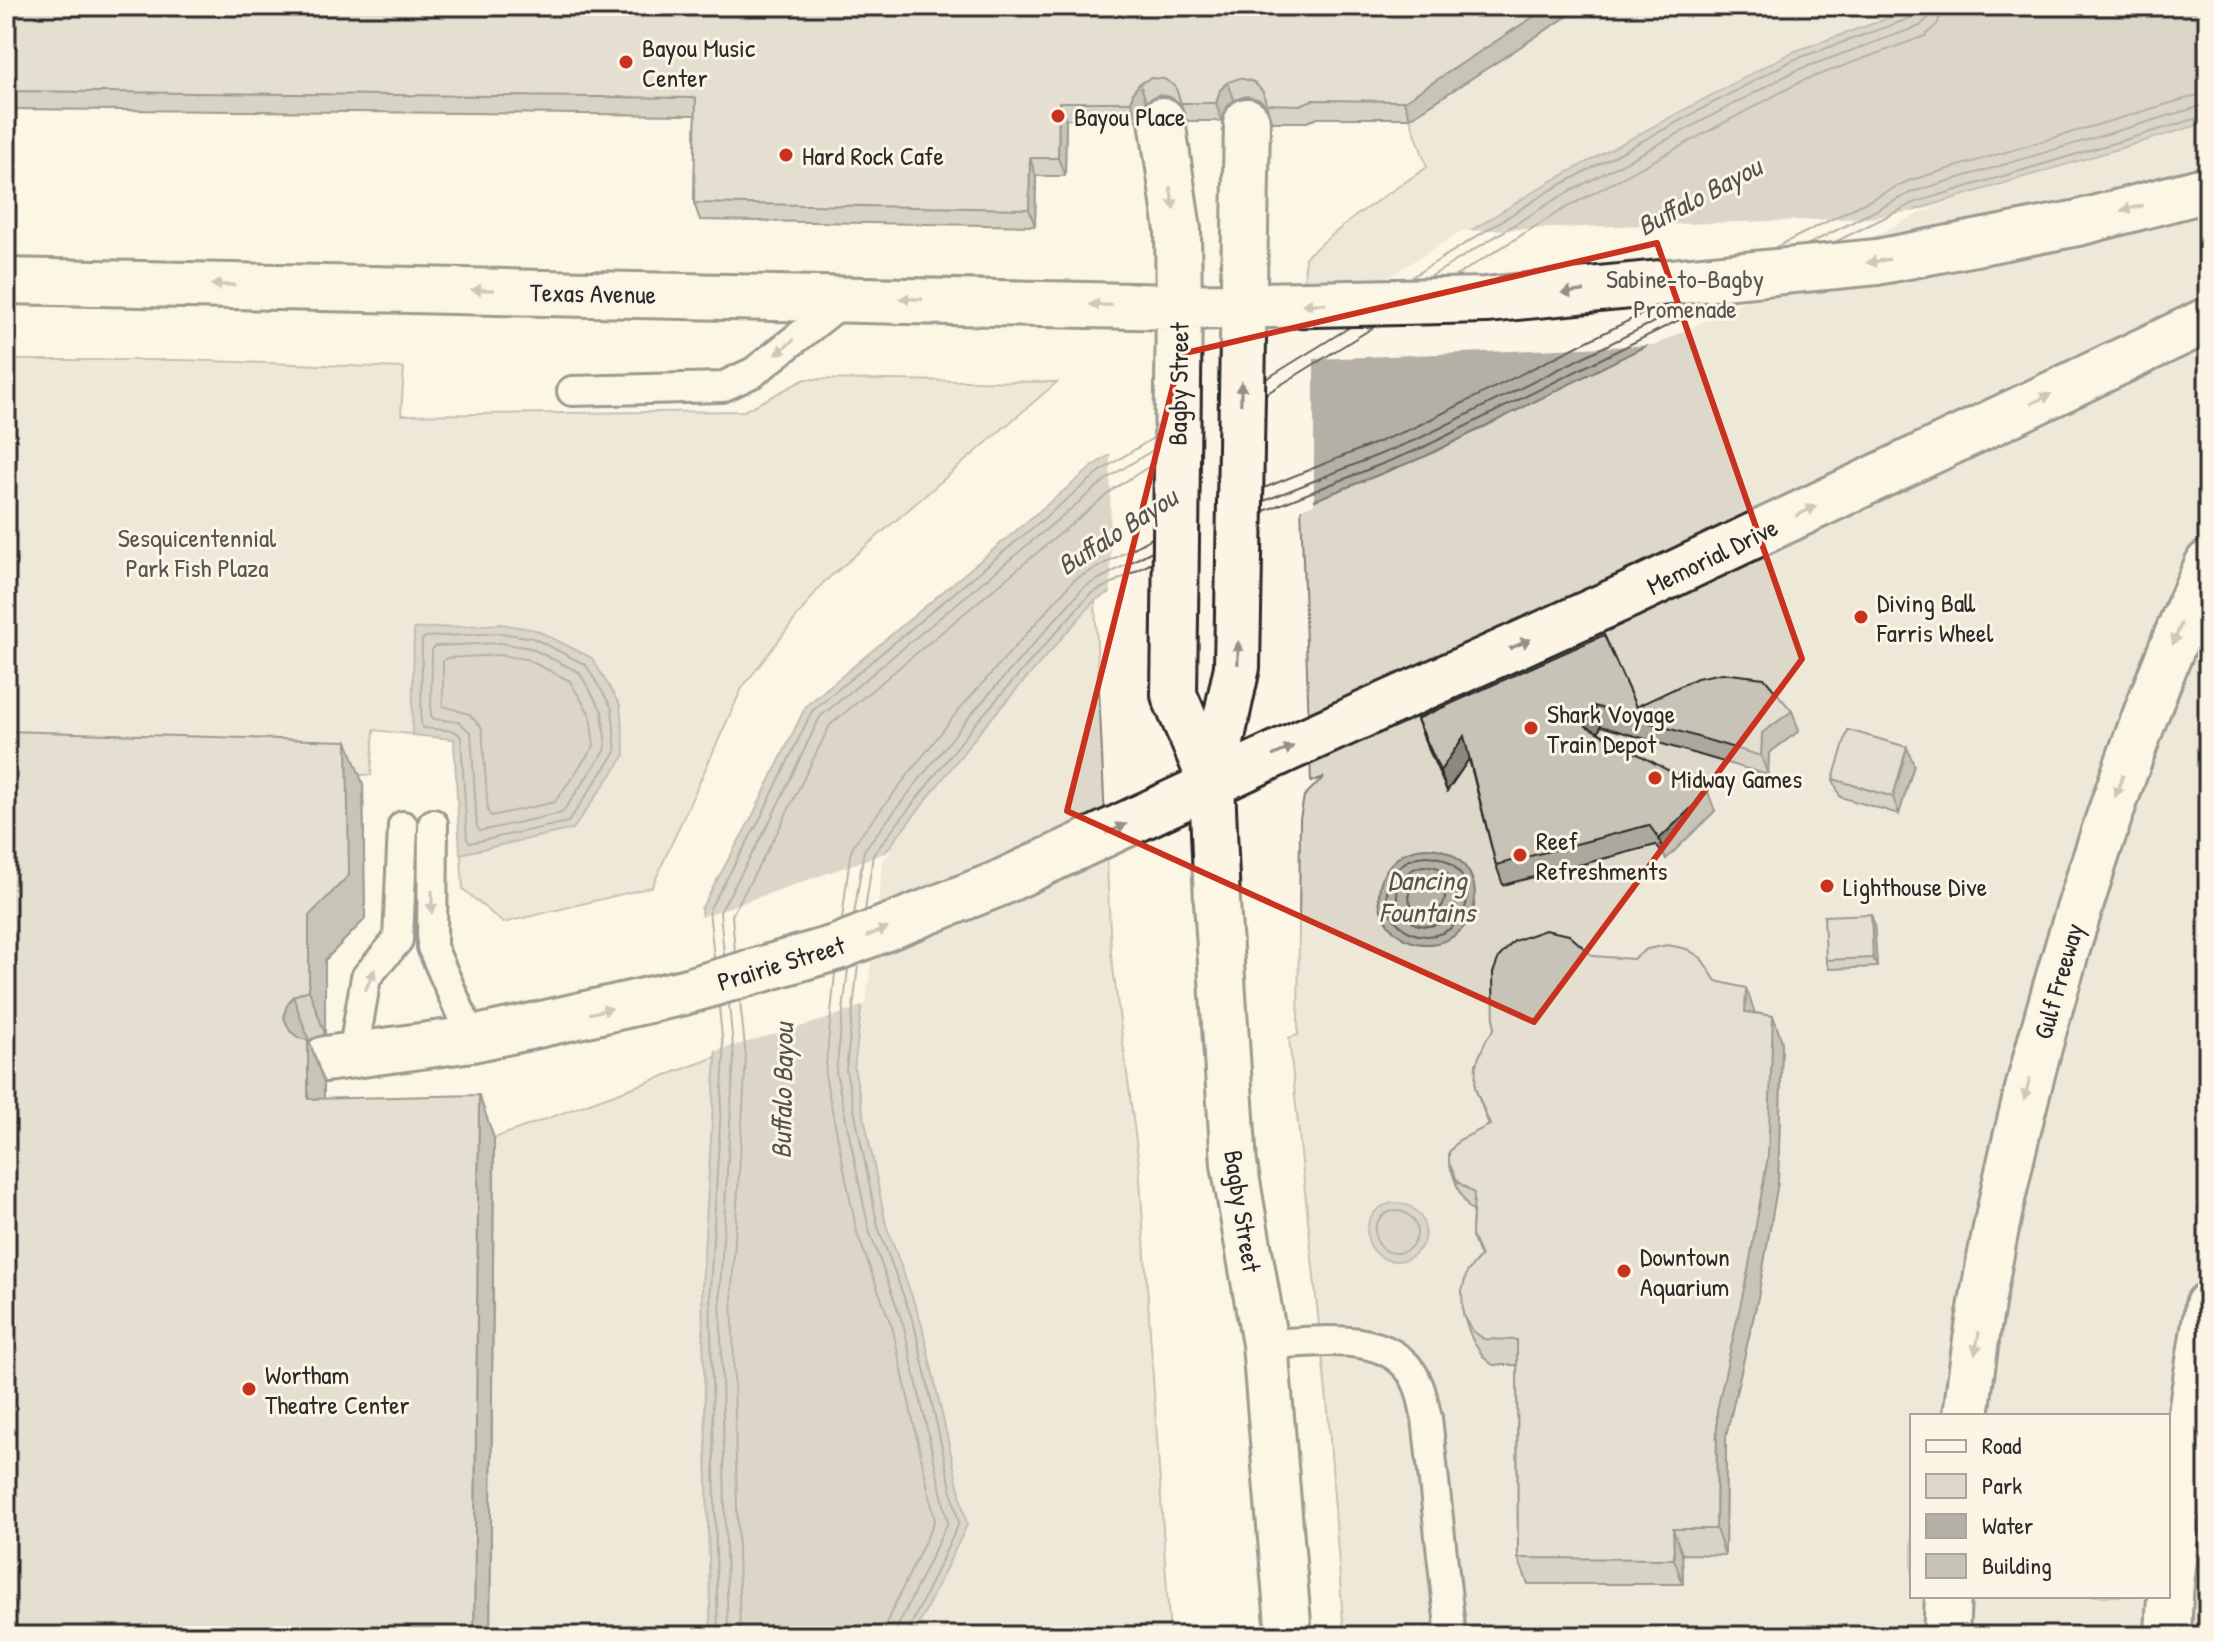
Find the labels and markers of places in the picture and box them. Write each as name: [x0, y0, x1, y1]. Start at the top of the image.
place label: Bayou Music Center: [642, 30, 755, 95]
marker: Bayou Music Center: [617, 53, 635, 71]
place label: Bayou Place: [1074, 99, 1185, 134]
marker: Bayou Place: [1049, 107, 1067, 125]
place label: Hard Rock Cafe: [802, 138, 944, 173]
marker: Hard Rock Cafe: [777, 146, 795, 164]
place label: Diving Ball Farris Wheel: [1876, 585, 1993, 650]
marker: Diving Ball Farris Wheel: [1852, 608, 1870, 626]
place label: Shark Voyage Train Depot: [1547, 696, 1675, 761]
marker: Shark Voyage Train Depot: [1522, 719, 1540, 737]
place label: Midway Games: [1671, 761, 1802, 796]
marker: Midway Games: [1646, 769, 1664, 787]
place label: Reef Refreshments: [1536, 823, 1668, 888]
marker: Reef Refreshments: [1511, 846, 1529, 864]
place label: Lighthouse Dive: [1843, 869, 1987, 904]
marker: Lighthouse Dive: [1818, 877, 1836, 895]
place label: Downtown Aquarium: [1640, 1239, 1730, 1304]
marker: Downtown Aquarium: [1615, 1262, 1633, 1280]
place label: Wortham Theatre Center: [265, 1357, 410, 1422]
marker: Wortham Theatre Center: [240, 1380, 258, 1398]

